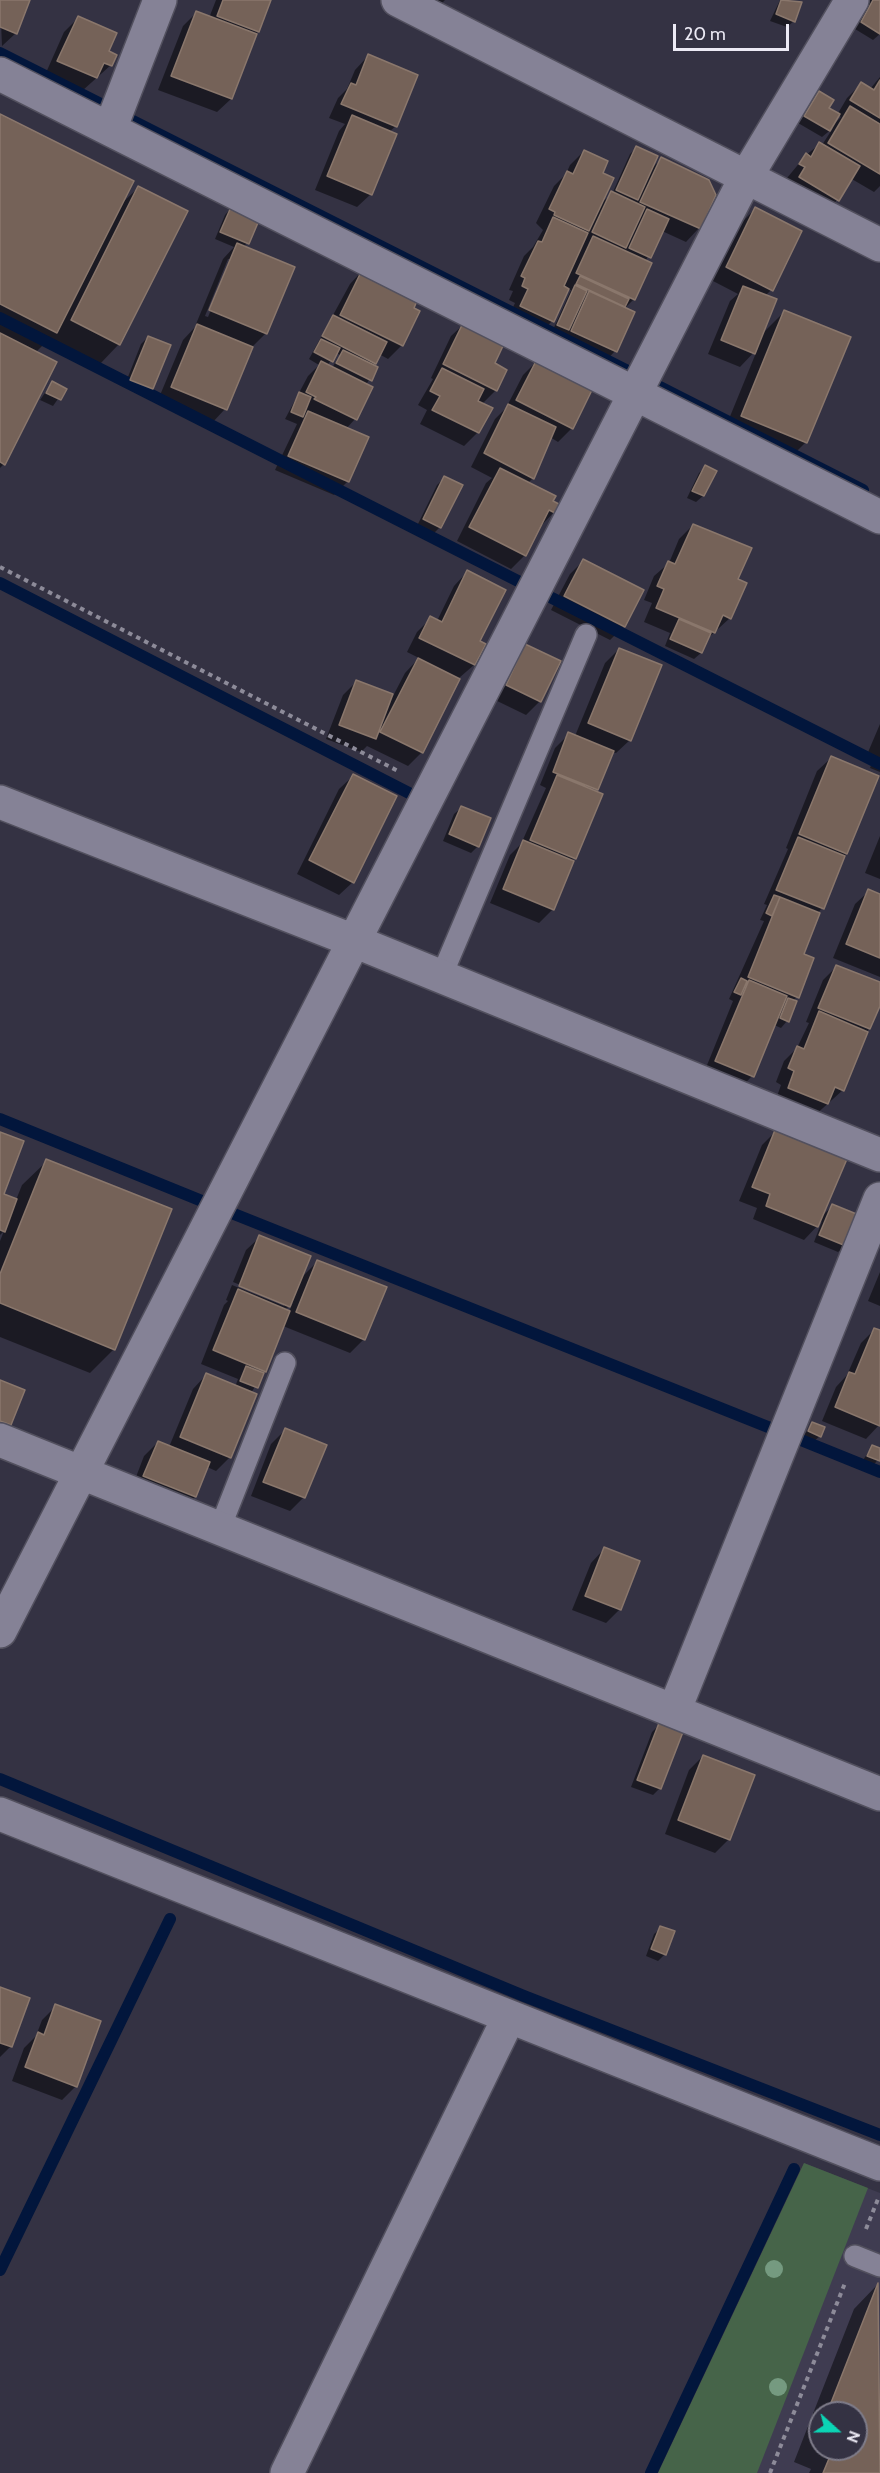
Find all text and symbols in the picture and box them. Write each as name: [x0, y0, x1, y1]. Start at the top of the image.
scale bar: [676, 12, 792, 50]
text: 20 m: [684, 23, 726, 45]
north arrow: [808, 2401, 868, 2461]
text: N: [843, 2428, 864, 2446]

